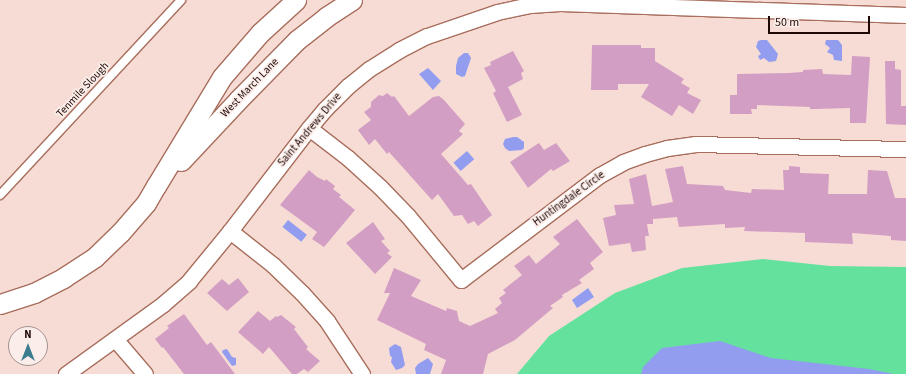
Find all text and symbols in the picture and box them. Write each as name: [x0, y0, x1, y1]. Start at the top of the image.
scale bar: [770, 8, 872, 34]
text: 50 m: [775, 14, 799, 31]
street label: West March Lane: [218, 56, 282, 120]
street label: Tenmile Slough: [54, 60, 112, 120]
street label: Saint Andrews Drive: [275, 91, 345, 169]
street label: Huntingdale Circle: [531, 169, 607, 229]
north arrow: [8, 326, 48, 366]
text: N: [24, 327, 32, 342]

